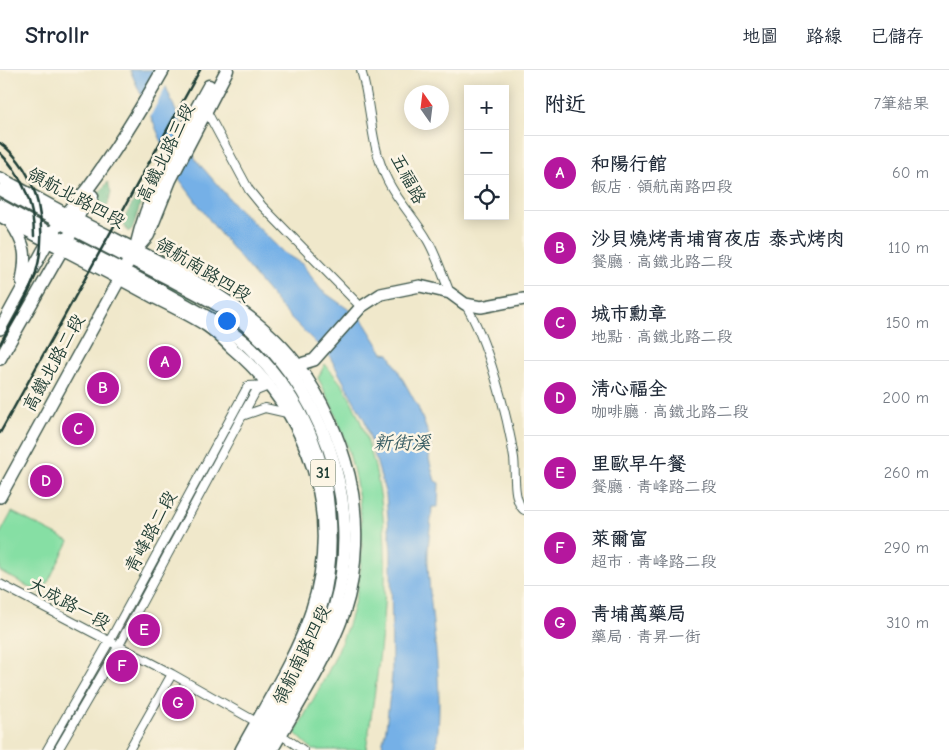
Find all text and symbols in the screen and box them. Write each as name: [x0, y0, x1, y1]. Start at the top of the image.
text: Strollr: [25, 21, 89, 49]
text: 地圖: [742, 26, 778, 47]
text: 路線: [806, 26, 842, 47]
text: 已儲存: [870, 26, 924, 47]
north arrow: [404, 85, 449, 130]
map controls: [464, 85, 509, 220]
button: +: [464, 85, 509, 130]
text: 附近: [544, 92, 586, 116]
text: 7筆結果: [873, 95, 929, 113]
street label: 高鐵北路三段: [133, 100, 199, 206]
button: −: [464, 130, 509, 175]
street label: 五福路: [386, 150, 430, 208]
text: 和陽行館: [591, 153, 667, 175]
street label: 領航北路四段: [23, 163, 129, 233]
text: A: [556, 164, 564, 182]
text: 60 m: [892, 164, 929, 182]
button: locate: [464, 175, 509, 220]
text: 飯店 · 領航南路四段: [591, 178, 733, 196]
text: 沙貝燒烤青埔宵夜店 泰式烤肉: [591, 228, 845, 250]
street label: 領航南路四段: [151, 233, 255, 307]
text: B: [555, 239, 565, 257]
text: 110 m: [888, 239, 929, 257]
text: 餐廳 · 高鐵北路二段: [591, 253, 733, 271]
text: 城市勳章: [591, 303, 667, 325]
your location: [214, 308, 240, 334]
street label: 高鐵北路二段: [19, 311, 89, 415]
text: C: [555, 314, 565, 332]
text: 150 m: [886, 314, 929, 332]
text: 地點 · 高鐵北路二段: [591, 328, 733, 346]
pin: A: [149, 343, 181, 381]
pin: B: [87, 369, 119, 407]
text: 清心福全: [591, 378, 667, 400]
text: D: [555, 389, 565, 407]
text: 200 m: [883, 389, 929, 407]
text: 咖啡廳 · 高鐵北路二段: [591, 403, 749, 421]
pin: C: [62, 410, 94, 448]
water label: 新街溪: [373, 432, 431, 454]
text: 里歐早午餐: [591, 453, 686, 475]
road number: 31: [310, 459, 336, 486]
pin: D: [30, 462, 62, 500]
text: E: [555, 464, 565, 482]
text: 260 m: [884, 464, 929, 482]
text: 餐廳 · 青峰路二段: [591, 478, 717, 496]
street label: 青峰路二段: [121, 487, 181, 577]
text: 萊爾富: [591, 528, 648, 550]
text: F: [555, 539, 565, 557]
text: 290 m: [884, 539, 929, 557]
text: 超市 · 青峰路二段: [591, 553, 717, 571]
street label: 大成路一段: [24, 574, 114, 634]
street label: 領航南路四段: [269, 602, 335, 708]
text: 青埔萬藥局: [591, 603, 686, 625]
pin: E: [128, 611, 160, 649]
text: G: [554, 614, 566, 632]
text: 310 m: [886, 614, 929, 632]
text: 藥局 · 青昇一街: [591, 628, 701, 646]
pin: F: [106, 647, 138, 685]
pin: G: [162, 684, 194, 722]

